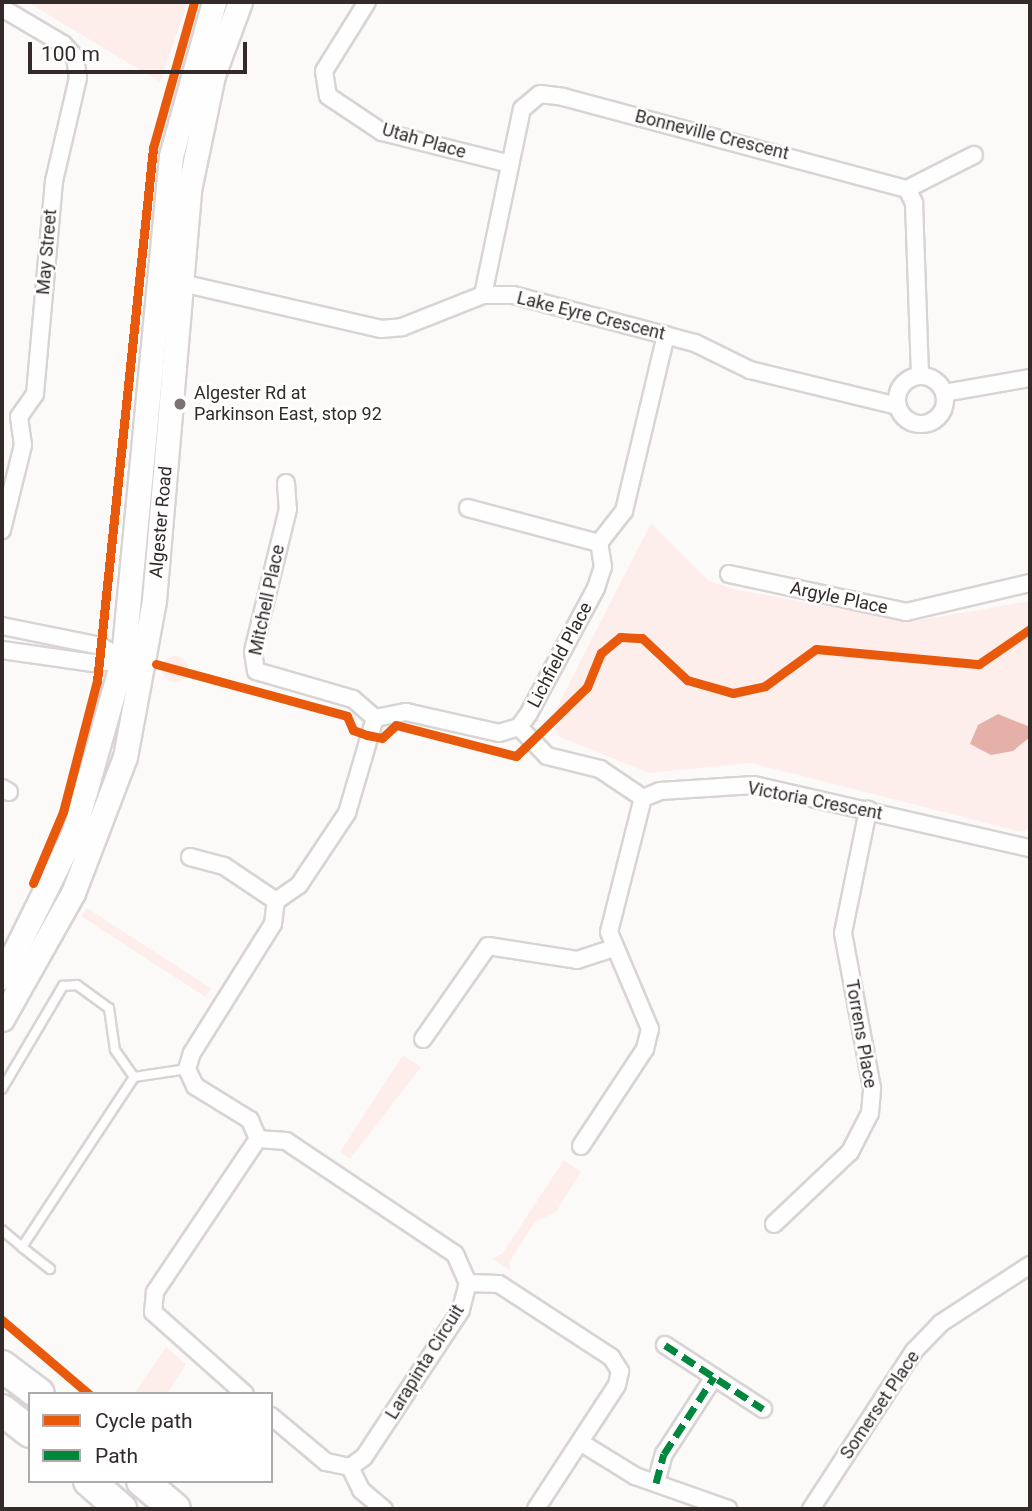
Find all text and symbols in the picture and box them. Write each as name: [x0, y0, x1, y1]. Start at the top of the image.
scale bar: [32, 28, 250, 72]
text: 100 m: [41, 42, 100, 66]
street label: Bonneville Crescent: [633, 105, 791, 165]
street label: Utah Place: [380, 119, 468, 163]
street label: May Street: [33, 208, 61, 296]
street label: Lake Eyre Crescent: [515, 287, 667, 345]
place label: Algester Rd at Parkinson East, stop 92: [194, 383, 382, 426]
marker: Algester Rd at Parkinson East, stop 92: [172, 396, 188, 412]
street label: Algester Road: [145, 465, 177, 579]
street label: Mitchell Place: [245, 543, 289, 657]
street label: Argyle Place: [788, 577, 890, 619]
street label: Lichfield Place: [523, 599, 597, 711]
street label: Victoria Crescent: [746, 777, 884, 825]
street label: Torrens Place: [841, 978, 881, 1090]
street label: Larapinta Circuit: [381, 1301, 469, 1423]
street label: Somerset Place: [836, 1347, 924, 1463]
legend: [28, 1392, 273, 1483]
text: Cycle path: [95, 1409, 193, 1433]
text: Path: [95, 1444, 138, 1468]

